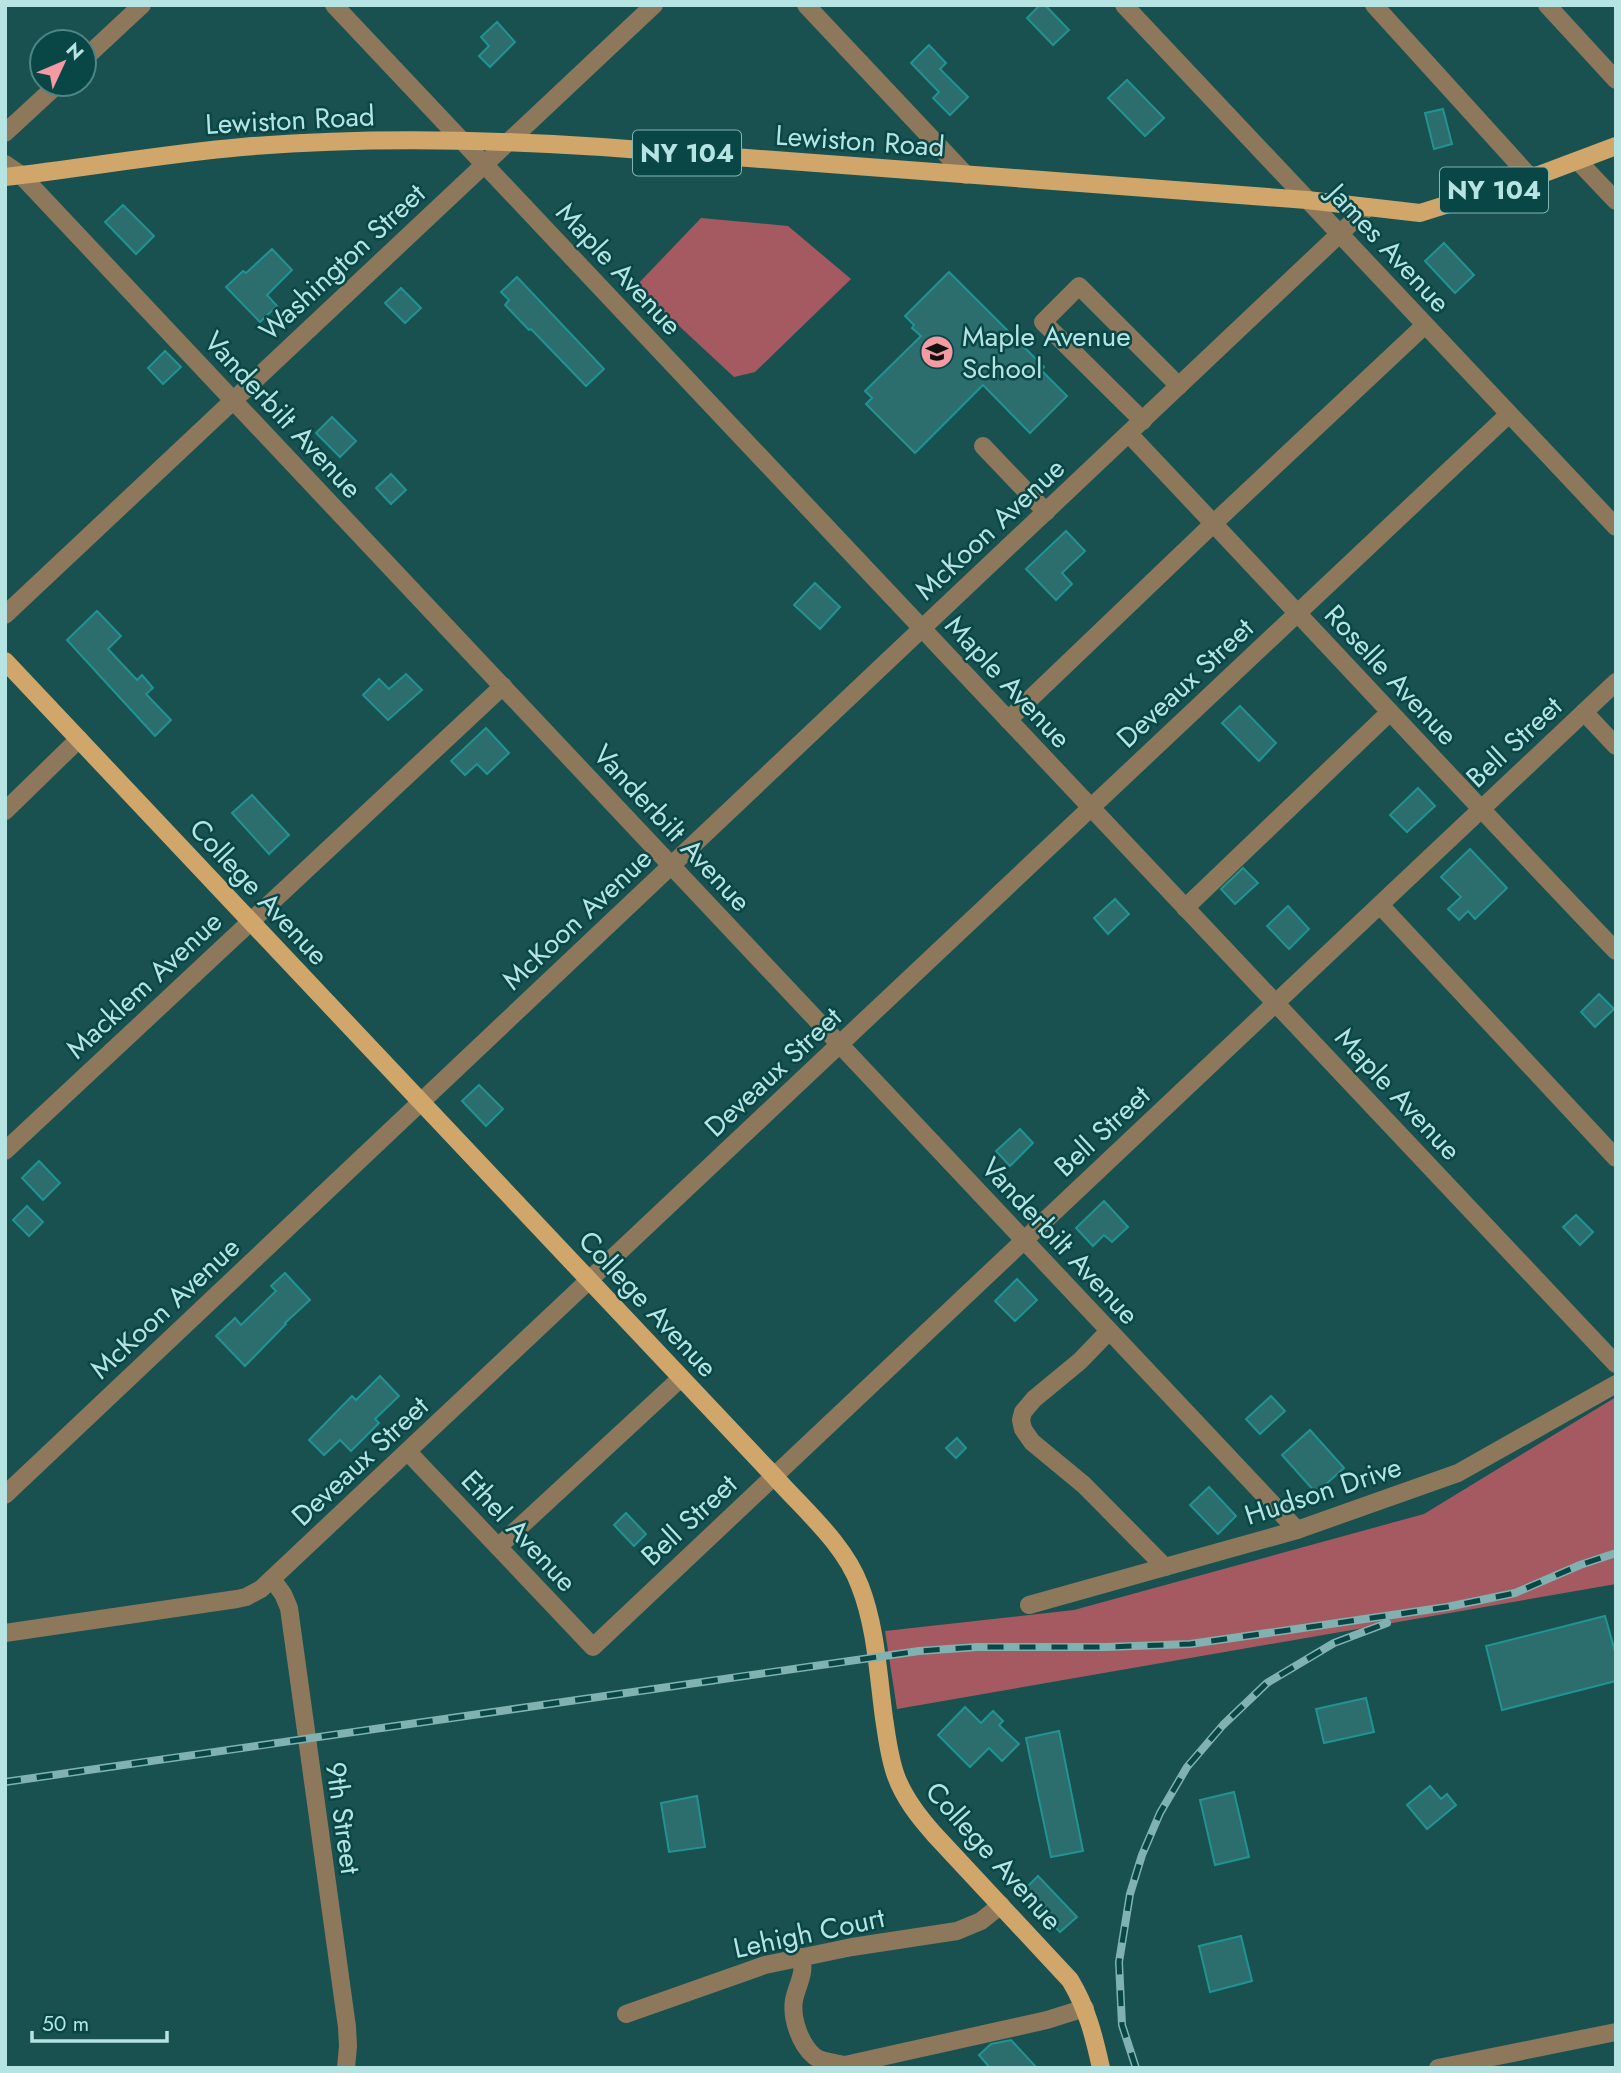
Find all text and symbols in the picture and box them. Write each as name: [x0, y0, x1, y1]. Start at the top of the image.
north arrow: [28, 28, 98, 98]
text: N: [60, 37, 90, 66]
street label: Lewiston Road: [204, 95, 376, 145]
street label: Lewiston Road: [774, 115, 946, 167]
road number: NY 104: [633, 130, 741, 176]
road number: NY 104: [1440, 168, 1548, 212]
street label: James Avenue: [1316, 171, 1460, 322]
street label: Washington Street: [250, 174, 435, 350]
street label: Maple Avenue: [547, 193, 691, 345]
place label: Maple Avenue School: [962, 316, 1131, 389]
street label: Vanderbilt Avenue: [194, 322, 372, 508]
school or university icon: Maple Avenue School: [918, 333, 956, 371]
street label: McKoon Avenue: [906, 449, 1074, 609]
street label: Roselle Avenue: [1315, 595, 1467, 755]
street label: Maple Avenue: [936, 606, 1080, 758]
street label: Deveaux Street: [1107, 608, 1263, 757]
street label: Bell Street: [1457, 687, 1571, 797]
street label: Vanderbilt Avenue: [583, 735, 761, 921]
street label: College Avenue: [180, 809, 338, 975]
street label: McKoon Avenue: [493, 839, 661, 999]
street label: Macklem Avenue: [57, 902, 231, 1068]
street label: Deveaux Street: [695, 997, 851, 1146]
street label: Maple Avenue: [1326, 1018, 1470, 1170]
street label: Bell Street: [1045, 1076, 1159, 1186]
street label: Vanderbilt Avenue: [971, 1148, 1149, 1334]
street label: College Avenue: [569, 1221, 727, 1387]
street label: McKoon Avenue: [81, 1228, 249, 1388]
street label: Deveaux Street: [282, 1386, 438, 1535]
street label: Hudson Drive: [1239, 1446, 1407, 1536]
street label: Ethel Avenue: [452, 1461, 586, 1601]
street label: Bell Street: [632, 1465, 746, 1575]
street label: 9th Street: [315, 1759, 371, 1877]
street label: College Avenue: [916, 1773, 1072, 1939]
street label: Lehigh Court: [730, 1897, 889, 1969]
scale bar: [32, 2000, 166, 2044]
text: 50 m: [42, 2009, 89, 2039]

